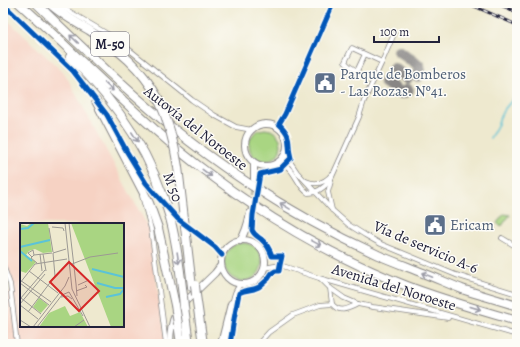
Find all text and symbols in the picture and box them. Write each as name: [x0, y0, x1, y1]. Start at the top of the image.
scale bar: [374, 18, 439, 44]
text: 100 m: [380, 24, 409, 40]
road number: M-50: [91, 32, 129, 56]
one-way arrow: [69, 34, 79, 44]
place label: Parque de Bomberos - Las Rozas. Nº41.: [340, 64, 466, 101]
public building icon: Parque de Bomberos - Las Rozas. Nº41.: [312, 70, 338, 96]
street label: Autovía del Noroeste: [139, 81, 252, 175]
one-way arrow: [104, 82, 114, 92]
one-way arrow: [131, 131, 139, 143]
one-way arrow: [201, 168, 212, 177]
street label: M 50: [158, 169, 188, 205]
one-way arrow: [279, 202, 291, 210]
public building icon: Ericam: [422, 212, 448, 238]
place label: Ericam: [450, 215, 495, 235]
street label: Vía de servicio A-6: [370, 216, 481, 278]
inset map: [20, 223, 124, 327]
one-way arrow: [310, 240, 322, 247]
one-way arrow: [174, 252, 182, 265]
street label: Avenida del Noroeste: [328, 258, 459, 315]
one-way arrow: [422, 270, 434, 278]
one-way arrow: [468, 305, 481, 312]

